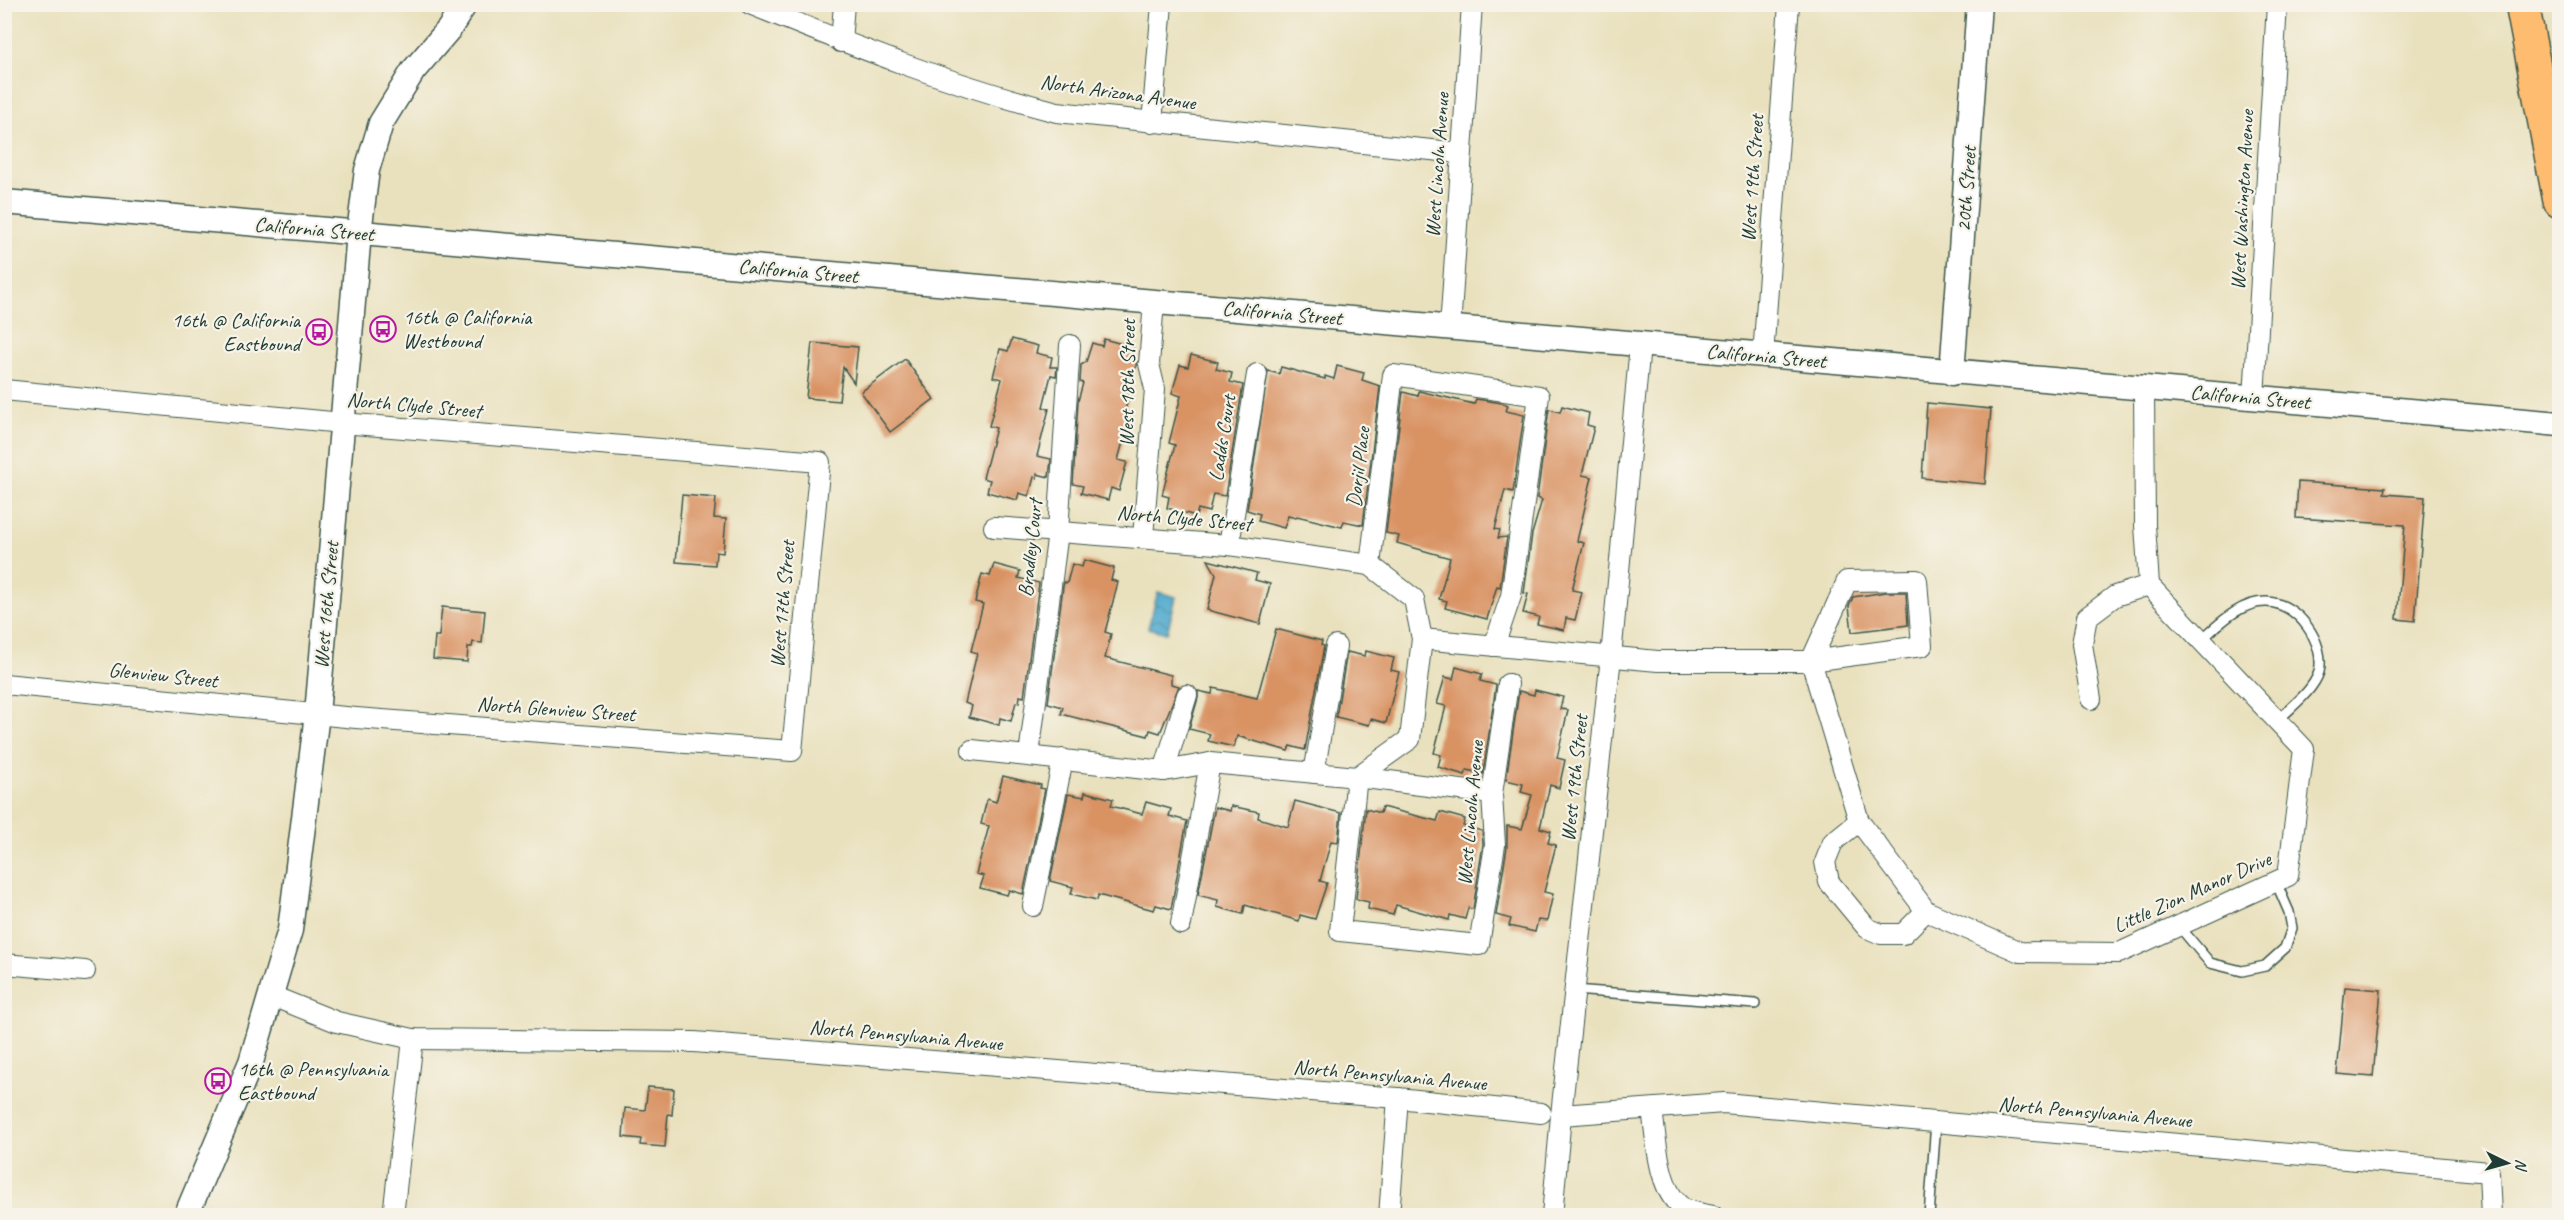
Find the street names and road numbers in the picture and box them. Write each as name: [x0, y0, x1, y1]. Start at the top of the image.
street label: North Arizona Avenue: [1039, 68, 1198, 116]
street label: West Lincoln Avenue: [1419, 91, 1455, 238]
street label: West Washington Avenue: [2224, 107, 2260, 291]
street label: West 19th Street: [1735, 112, 1770, 242]
street label: 20th Street: [1950, 143, 1982, 233]
street label: California Street: [253, 211, 377, 247]
street label: California Street: [737, 253, 861, 289]
street label: California Street: [1221, 295, 1345, 331]
street label: West 18th Street: [1113, 317, 1141, 447]
street label: California Street: [1705, 338, 1829, 374]
street label: California Street: [2189, 379, 2313, 415]
street label: North Clyde Street: [346, 386, 485, 424]
street label: Ladds Court: [1202, 391, 1242, 483]
street label: Dorjil Place: [1340, 423, 1376, 509]
street label: Bradley Court: [1012, 495, 1048, 598]
street label: North Clyde Street: [1116, 499, 1255, 537]
street label: West 17th Street: [764, 538, 801, 668]
street label: West 16th Street: [308, 539, 345, 669]
street label: Glenview Street: [107, 656, 221, 694]
street label: North Glenview Street: [476, 691, 638, 728]
street label: West 19th Street: [1554, 711, 1594, 843]
street label: West Lincoln Avenue: [1451, 739, 1489, 886]
street label: Little Zion Manor Drive: [2109, 845, 2276, 938]
street label: North Pennsylvania Avenue: [808, 1014, 1005, 1056]
street label: North Pennsylvania Avenue: [1292, 1054, 1489, 1096]
street label: North Pennsylvania Avenue: [1997, 1091, 2194, 1133]

